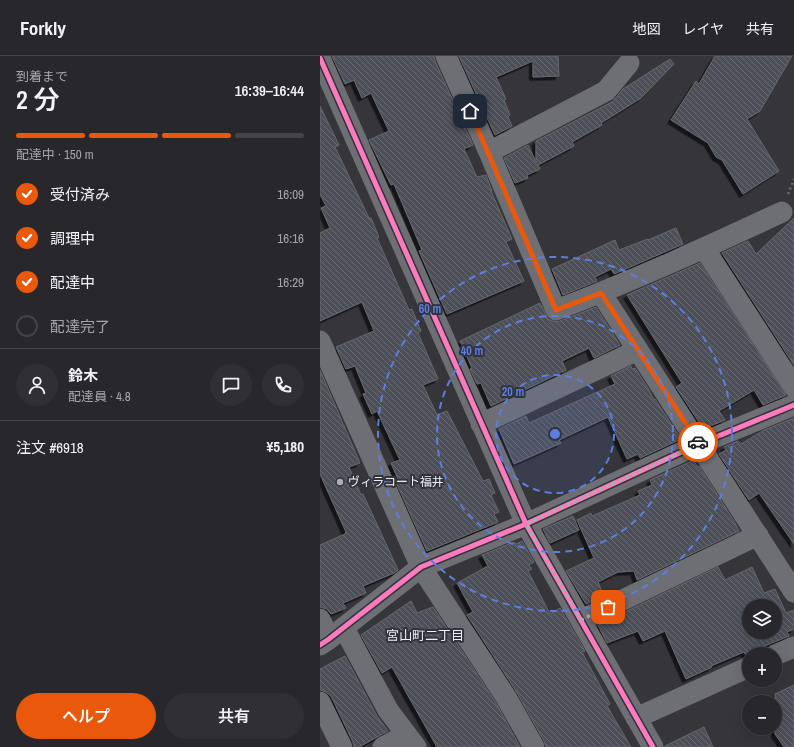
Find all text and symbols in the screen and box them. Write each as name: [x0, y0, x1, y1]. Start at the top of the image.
text: Forkly: [20, 15, 66, 41]
text: 地図: [632, 20, 660, 38]
text: レイヤ: [682, 20, 724, 38]
text: 共有: [746, 20, 774, 38]
text: 到着まで: [16, 68, 68, 85]
text: 16:39–16:44: [235, 80, 304, 101]
text: 2 分: [16, 82, 60, 117]
pin: [453, 94, 487, 128]
icon: home: [459, 100, 481, 122]
text: 配達中 · 150 m: [16, 146, 94, 163]
icon: check: [16, 183, 38, 205]
text: 受付済み: [50, 184, 110, 205]
text: 16:09: [277, 186, 304, 203]
icon: check: [16, 227, 38, 249]
text: 調理中: [50, 228, 95, 249]
text: 16:16: [277, 230, 304, 247]
icon: check: [16, 271, 38, 293]
text: 配達中: [50, 272, 95, 293]
text: 16:29: [277, 274, 304, 291]
text: 60 m: [419, 301, 441, 317]
text: 配達完了: [50, 316, 110, 337]
text: 40 m: [461, 343, 483, 359]
button: person: [16, 364, 58, 406]
button: chat: [210, 364, 252, 406]
button: phone: [262, 364, 304, 406]
text: 鈴木: [68, 365, 98, 386]
text: 20 m: [502, 384, 524, 400]
text: 配達員 · 4.8: [68, 388, 131, 405]
courier: [678, 422, 718, 462]
centre of rings: [548, 427, 562, 441]
icon: car: [687, 431, 709, 453]
text: ¥5,180: [266, 436, 304, 457]
text: 注文 #6918: [16, 437, 84, 458]
place label: ヴィラコート福井: [348, 474, 444, 490]
marker: ヴィラコート福井: [335, 477, 345, 487]
pin: [591, 590, 625, 624]
icon: bag: [597, 596, 619, 618]
map controls: [742, 599, 782, 735]
button: layers: [742, 599, 782, 639]
district label: 宮山町二丁目: [386, 627, 464, 644]
button: +: [742, 647, 782, 687]
button: ヘルプ: [16, 693, 156, 739]
button: 共有: [164, 693, 304, 739]
button: −: [742, 695, 782, 735]

